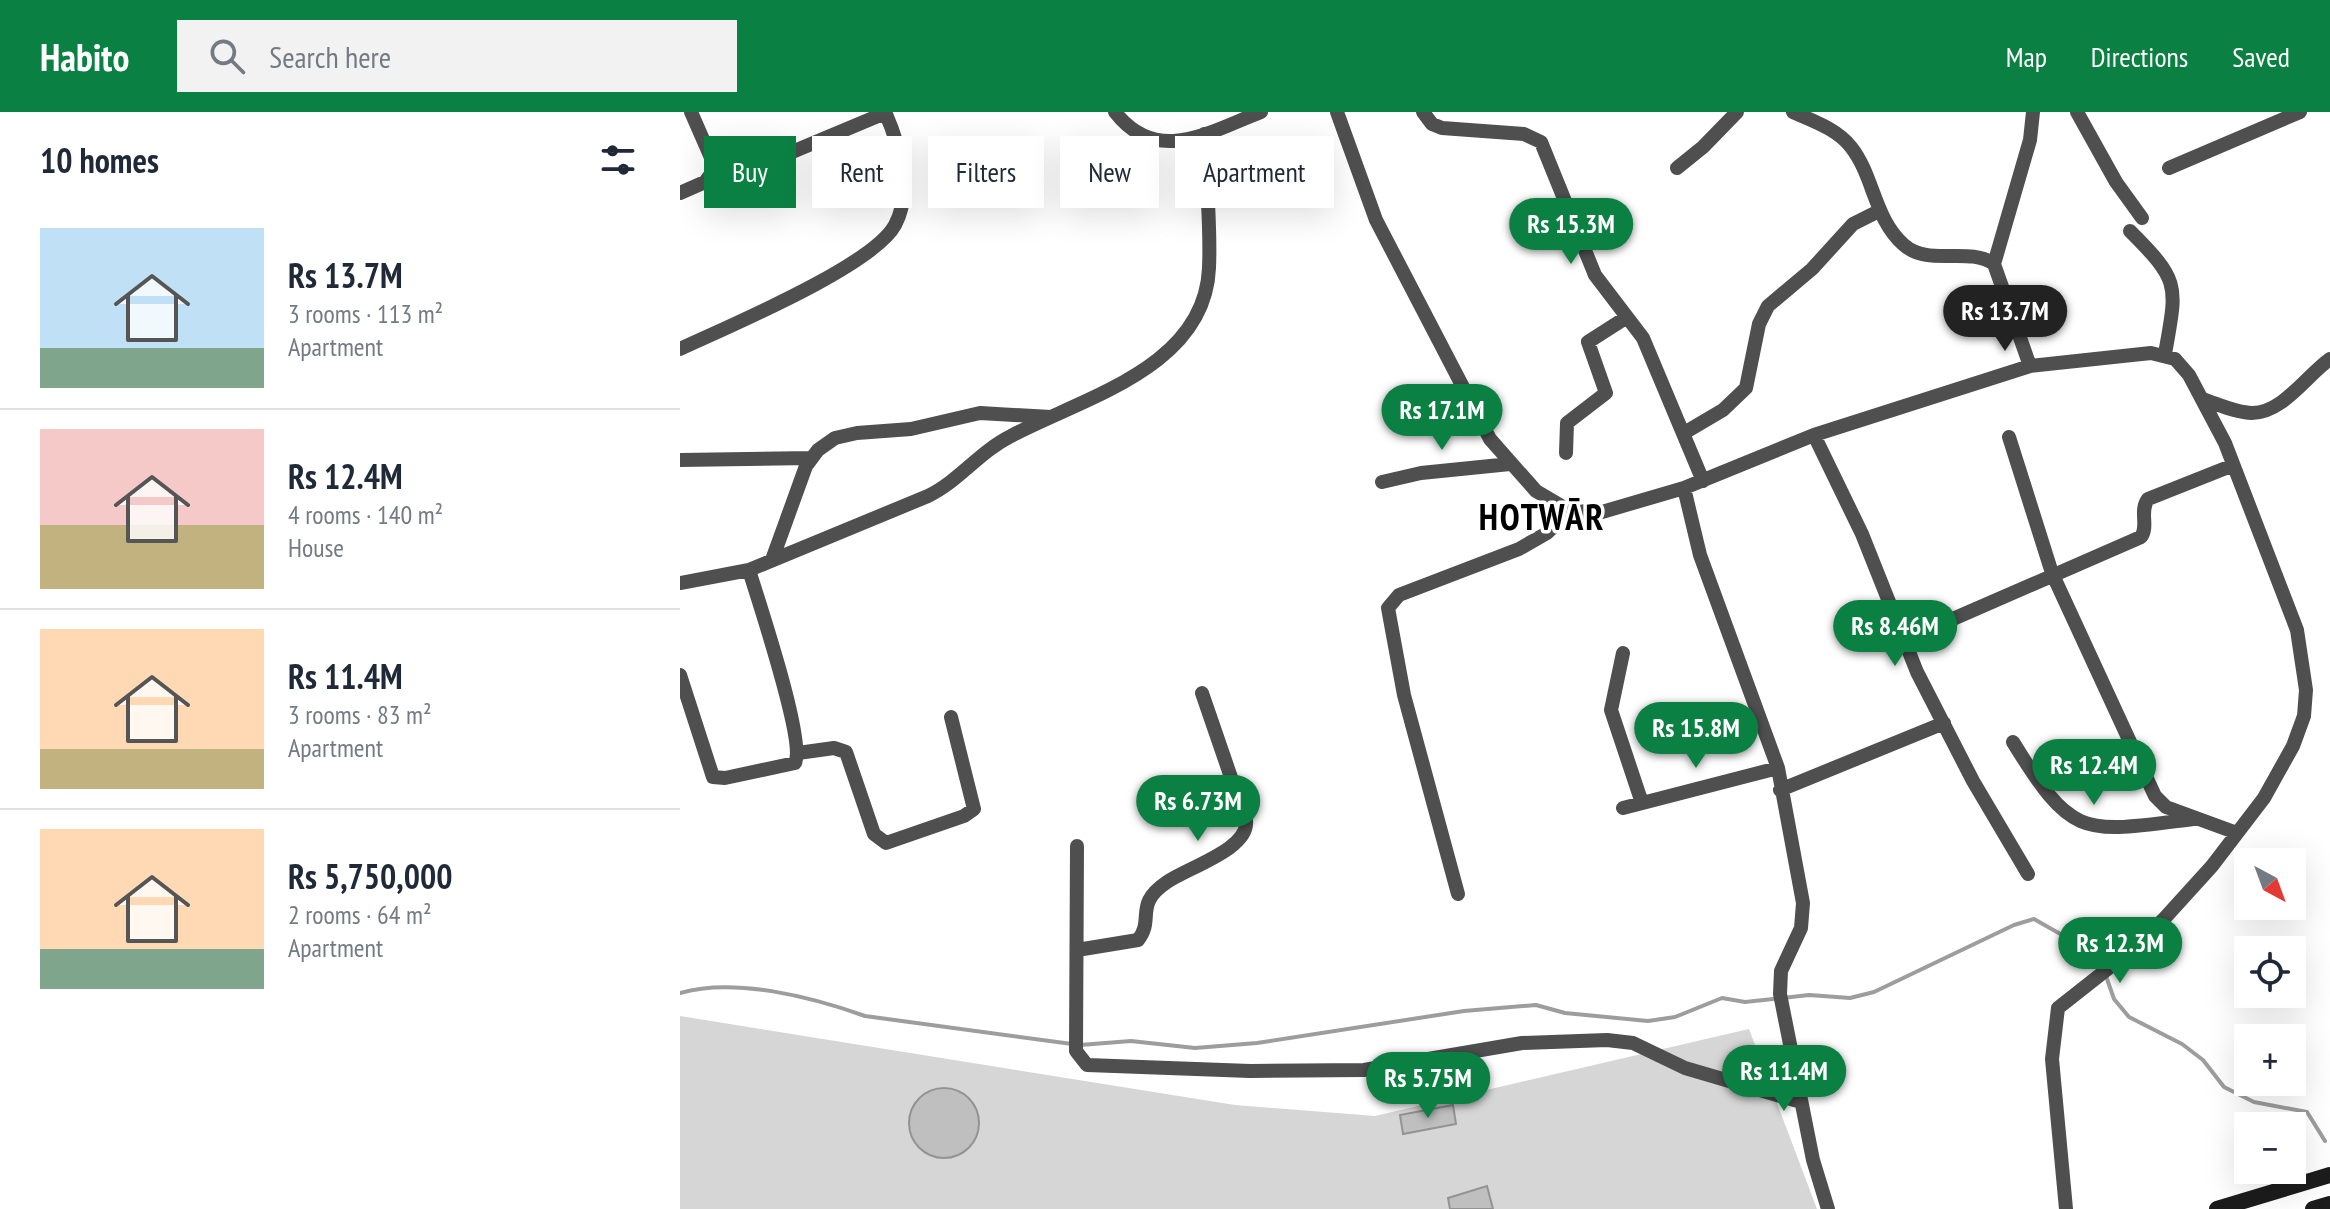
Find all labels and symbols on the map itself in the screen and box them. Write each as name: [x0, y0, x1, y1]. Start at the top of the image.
pin: Rs 15.3M: [1488, 198, 1654, 266]
pin: Rs 13.7M: [1922, 285, 2088, 353]
pin: Rs 17.1M: [1359, 384, 1525, 452]
district label: HOTWĀR: [1479, 493, 1605, 540]
pin: Rs 8.46M: [1812, 600, 1978, 668]
pin: Rs 15.8M: [1613, 702, 1779, 770]
pin: Rs 12.4M: [2011, 739, 2177, 807]
pin: Rs 6.73M: [1115, 775, 1281, 843]
north arrow: [2234, 848, 2306, 920]
pin: Rs 12.3M: [2037, 917, 2203, 985]
pin: Rs 11.4M: [1701, 1045, 1867, 1113]
pin: Rs 5.75M: [1345, 1052, 1511, 1120]

